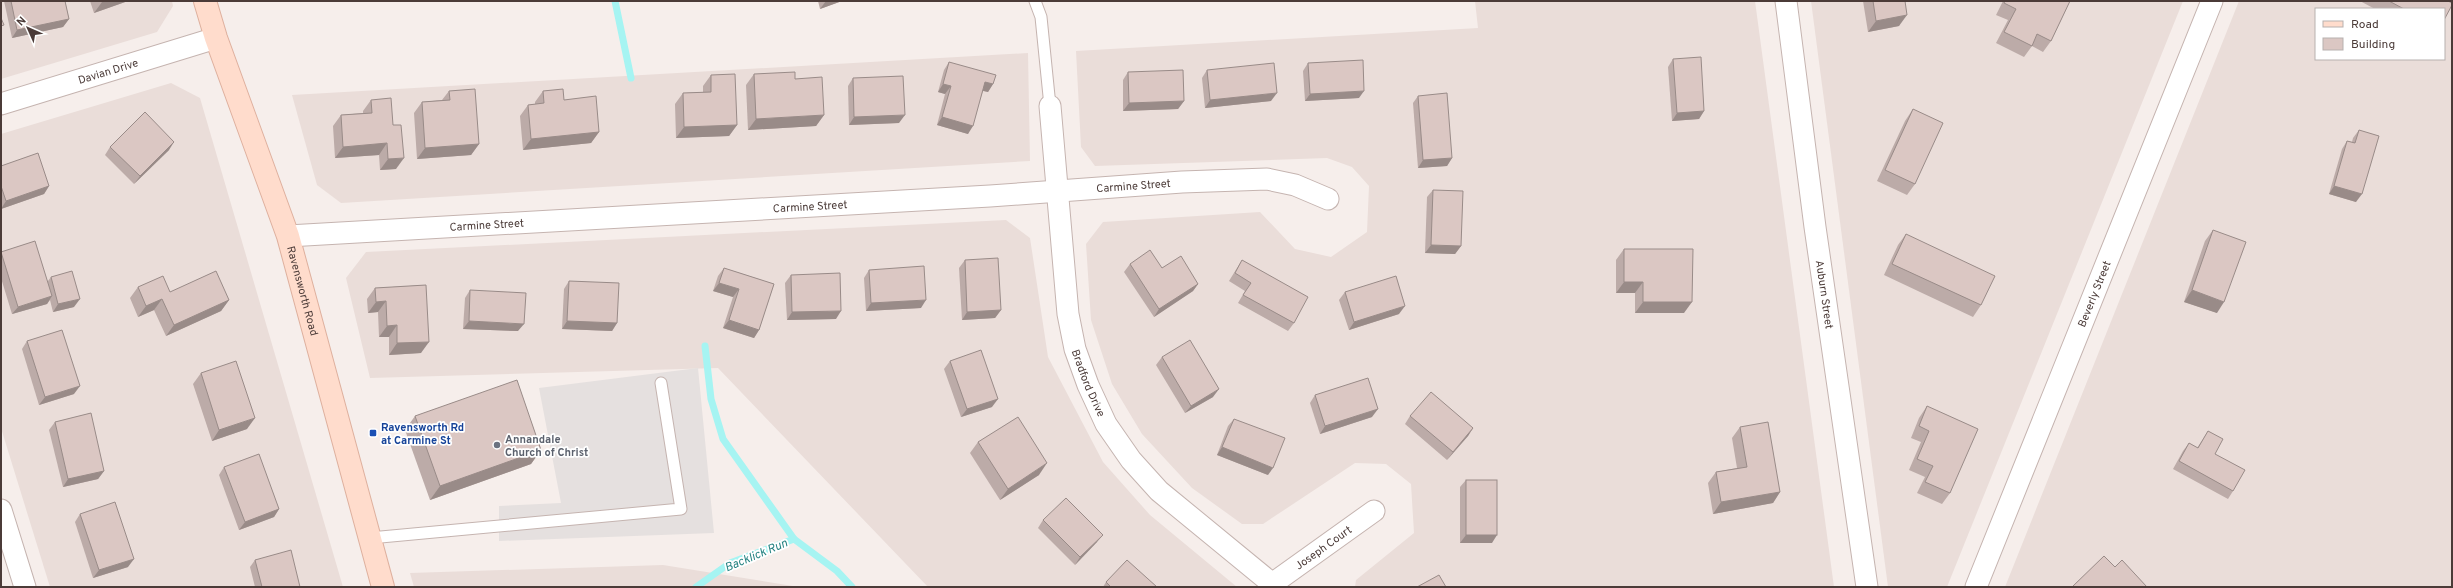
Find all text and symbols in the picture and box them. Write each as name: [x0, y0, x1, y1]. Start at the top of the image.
north arrow: [8, 8, 48, 48]
legend: [2315, 8, 2445, 60]
text: N: [14, 14, 29, 29]
text: Road: [2351, 17, 2379, 33]
text: Building: [2351, 37, 2395, 53]
street label: Davian Drive: [77, 56, 140, 88]
street label: Carmine Street: [1096, 177, 1171, 196]
street label: Carmine Street: [773, 198, 848, 216]
street label: Carmine Street: [449, 217, 524, 235]
street label: Ravensworth Road: [283, 245, 321, 337]
street label: Auburn Street: [1812, 259, 1836, 330]
street label: Beverly Street: [2075, 259, 2115, 330]
street label: Bradford Drive: [1068, 348, 1108, 419]
place label: Ravensworth Rd at Carmine St: [381, 421, 464, 448]
marker: Ravensworth Rd at Carmine St: [368, 428, 378, 438]
place label: Annandale Church of Christ: [505, 433, 588, 460]
marker: Annandale Church of Christ: [492, 440, 502, 450]
street label: Joseph Court: [1293, 523, 1355, 573]
water label: Backlick Run: [723, 535, 791, 576]

